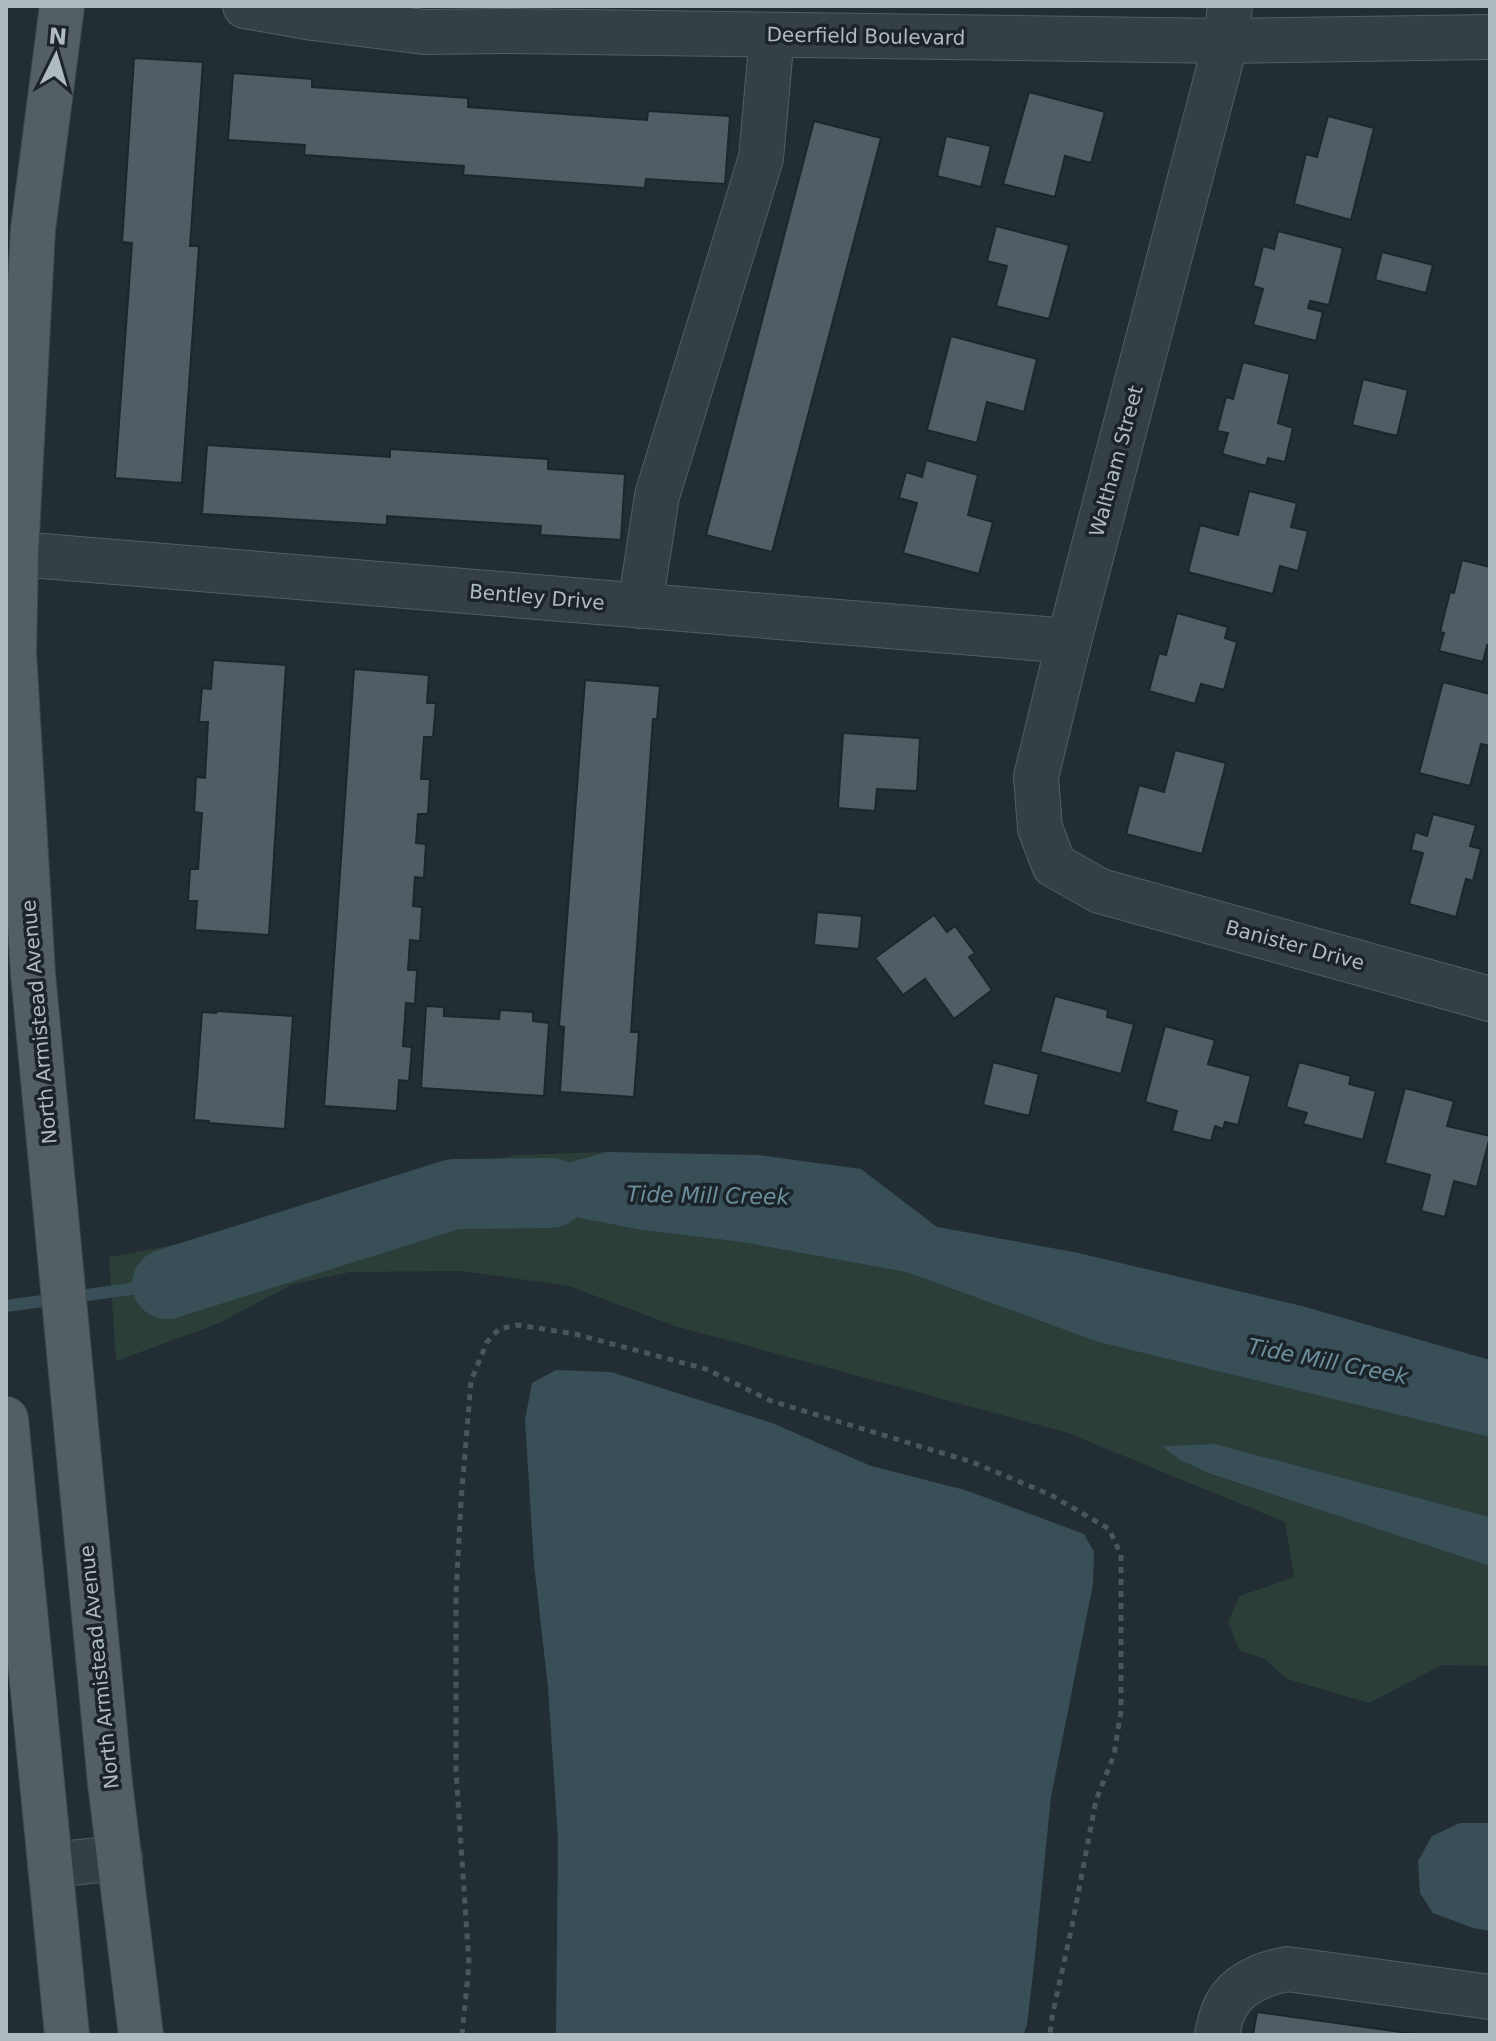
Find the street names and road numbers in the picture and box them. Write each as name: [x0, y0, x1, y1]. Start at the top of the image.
street label: Deerfield Boulevard: [766, 22, 966, 50]
street label: Waltham Street: [1084, 383, 1148, 539]
street label: Bentley Drive: [468, 579, 606, 615]
street label: North Armistead Avenue: [16, 899, 62, 1145]
street label: Banister Drive: [1223, 915, 1367, 975]
street label: North Armistead Avenue: [74, 1544, 124, 1790]

